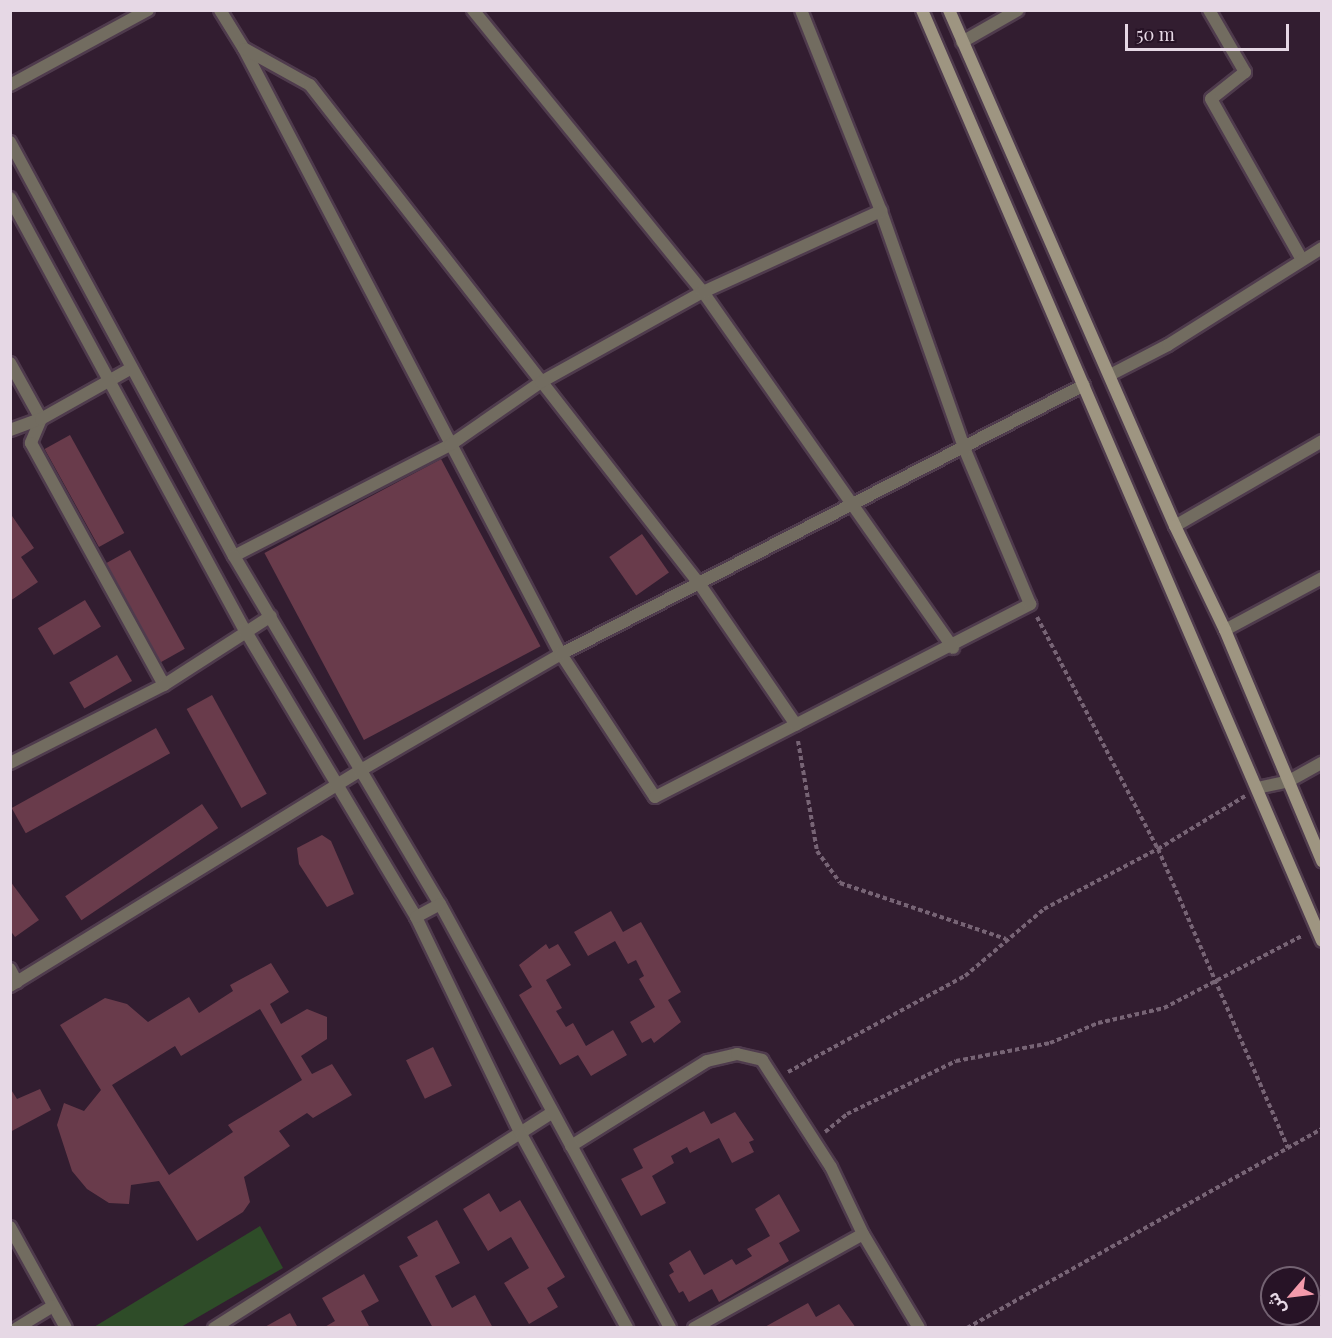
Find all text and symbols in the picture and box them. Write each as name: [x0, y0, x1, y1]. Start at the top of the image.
scale bar: [1128, 12, 1292, 50]
text: 50 m: [1136, 22, 1175, 46]
north arrow: [1260, 1266, 1320, 1326]
text: ش: [1261, 1289, 1290, 1318]

